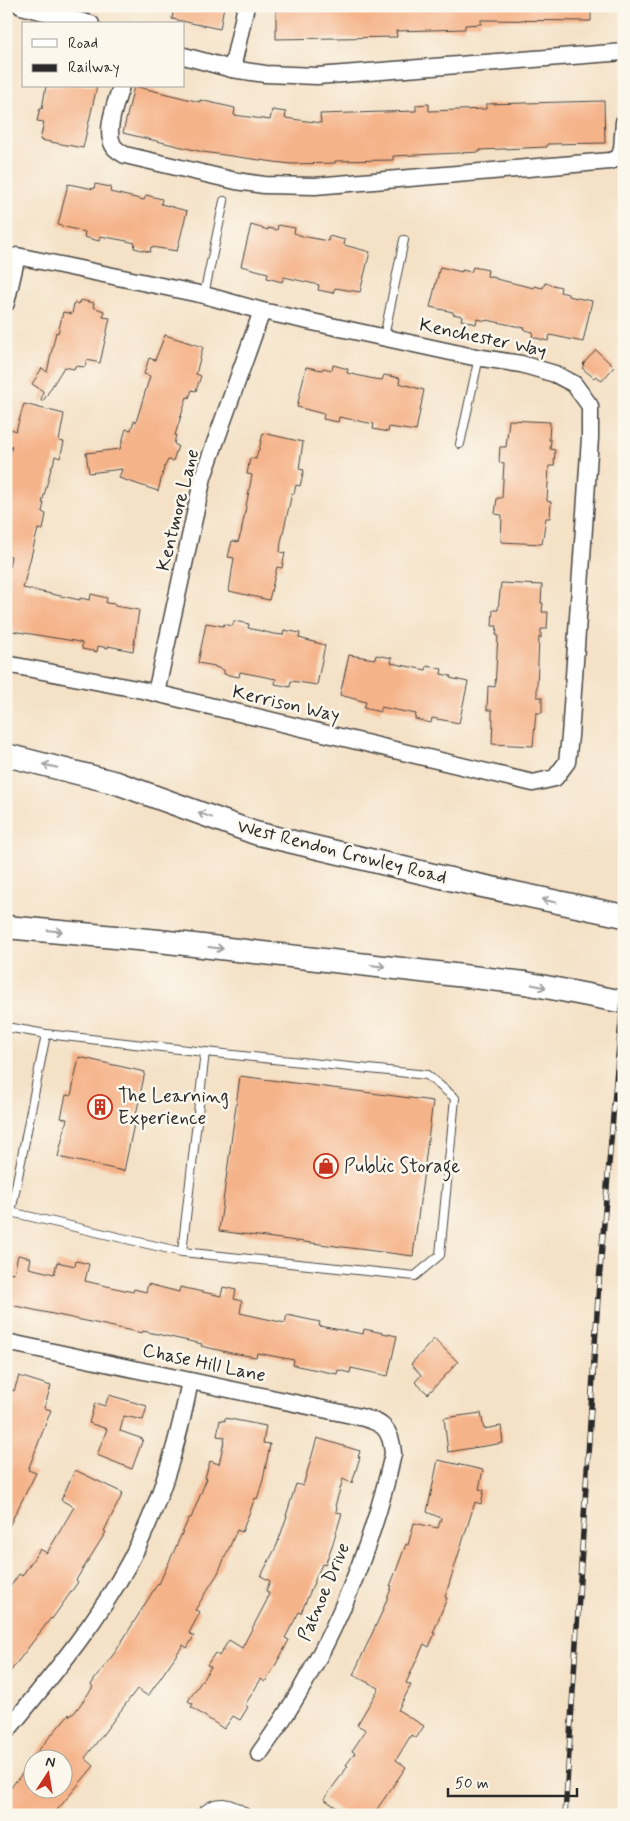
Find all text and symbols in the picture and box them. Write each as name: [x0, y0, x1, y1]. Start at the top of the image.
legend: [22, 22, 185, 88]
text: Road: [68, 34, 98, 54]
text: Railway: [68, 58, 120, 78]
street label: Kenchester Way: [417, 312, 549, 364]
street label: Kentmore Lane: [151, 446, 205, 574]
street label: Kerrison Way: [230, 680, 342, 729]
one-way arrow: [43, 761, 59, 770]
one-way arrow: [198, 810, 213, 819]
street label: West Rendon Crowley Road: [235, 814, 449, 890]
one-way arrow: [542, 896, 558, 905]
one-way arrow: [46, 927, 62, 936]
one-way arrow: [208, 943, 224, 953]
one-way arrow: [370, 961, 386, 971]
one-way arrow: [531, 981, 547, 991]
place label: The Learning Experience: [118, 1084, 229, 1131]
building icon: The Learning Experience: [87, 1094, 113, 1120]
shop icon: Public Storage: [313, 1153, 339, 1179]
place label: Public Storage: [344, 1154, 460, 1182]
street label: Chase Hill Lane: [140, 1338, 268, 1388]
street label: Patnoe Drive: [292, 1539, 356, 1645]
north arrow: [22, 1748, 72, 1798]
text: N: [44, 1752, 57, 1772]
scale bar: [448, 1766, 576, 1798]
text: 50 m: [455, 1774, 489, 1794]

